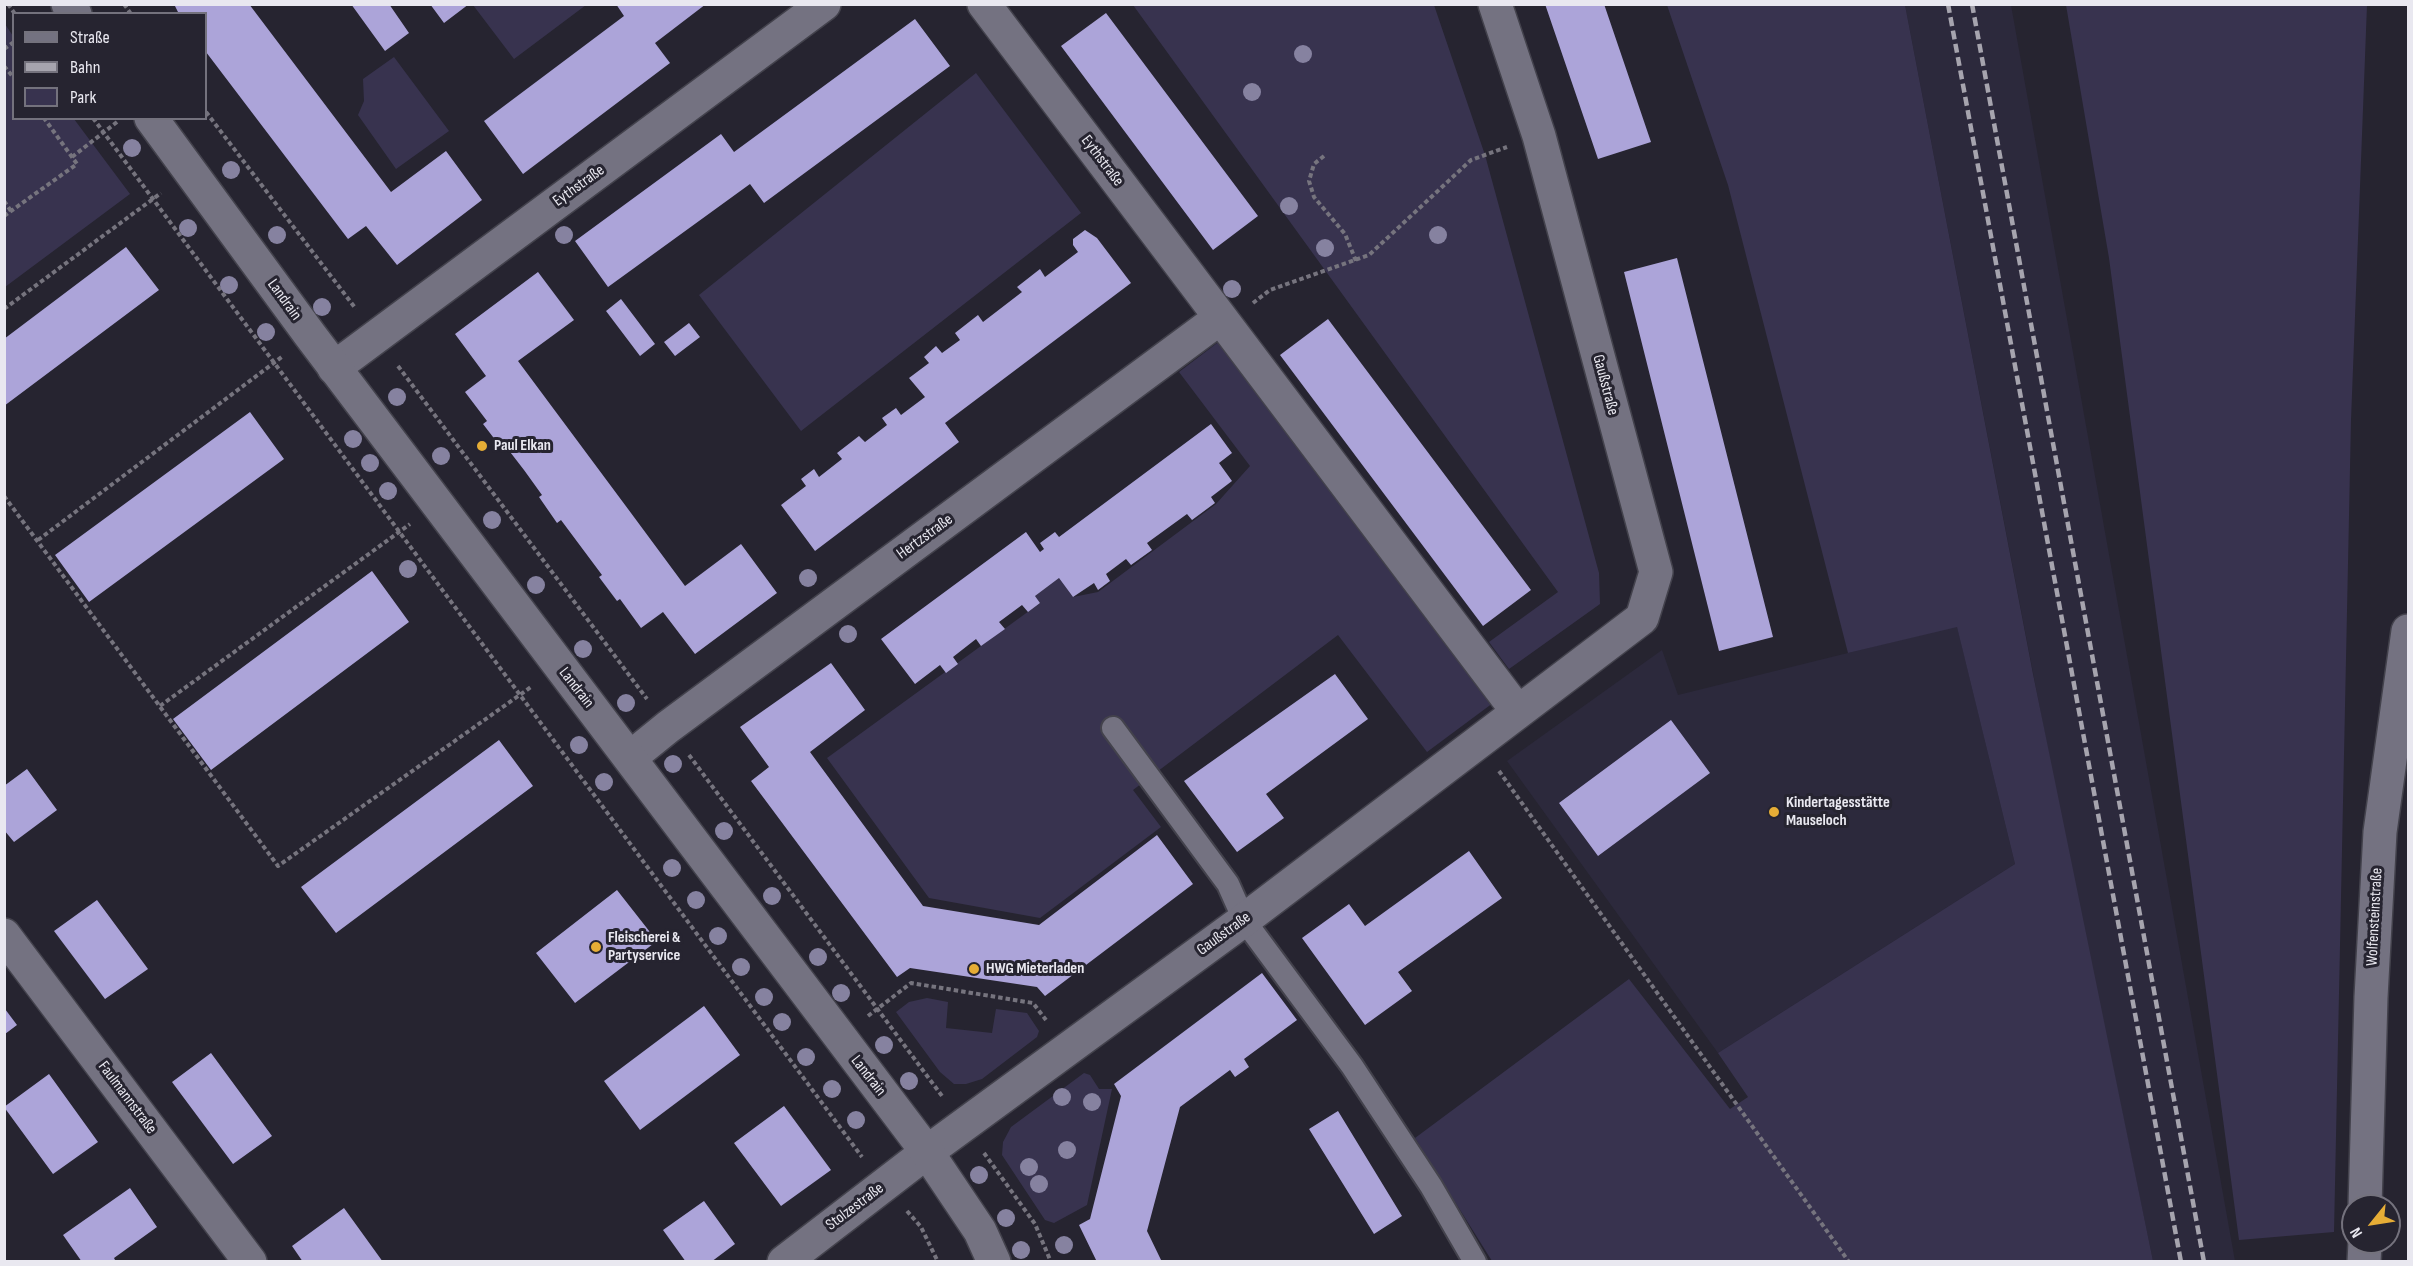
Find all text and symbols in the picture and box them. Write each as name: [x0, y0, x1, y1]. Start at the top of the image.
legend: [12, 12, 207, 120]
text: Straße: [70, 27, 110, 48]
text: Bahn: [70, 57, 100, 78]
text: Park: [70, 87, 96, 108]
street label: Eythstraße: [1077, 132, 1127, 190]
street label: Eythstraße: [550, 161, 608, 211]
street label: Landrain: [263, 276, 305, 324]
street label: Gaußstraße: [1588, 353, 1622, 417]
place label: Paul Elkan: [494, 436, 551, 456]
marker: Paul Elkan: [475, 439, 489, 453]
street label: Hertzstraße: [893, 510, 957, 564]
street label: Landrain: [554, 664, 598, 712]
place label: Kindertagesstätte Mauseloch: [1786, 793, 1890, 831]
marker: Kindertagesstätte Mauseloch: [1767, 805, 1781, 819]
street label: Wolfensteinstraße: [2363, 867, 2387, 967]
street label: Gaußstraße: [1193, 908, 1255, 960]
place label: Fleischerei & Partyservice: [608, 928, 681, 966]
marker: Fleischerei & Partyservice: [589, 940, 603, 954]
place label: HWG Mieterladen: [986, 959, 1084, 979]
marker: HWG Mieterladen: [967, 962, 981, 976]
street label: Landrain: [846, 1052, 890, 1100]
street label: Faulmannstraße: [93, 1058, 161, 1138]
street label: Stolzestraße: [822, 1179, 888, 1235]
north arrow: [2341, 1194, 2401, 1254]
text: N: [2346, 1224, 2367, 1241]

